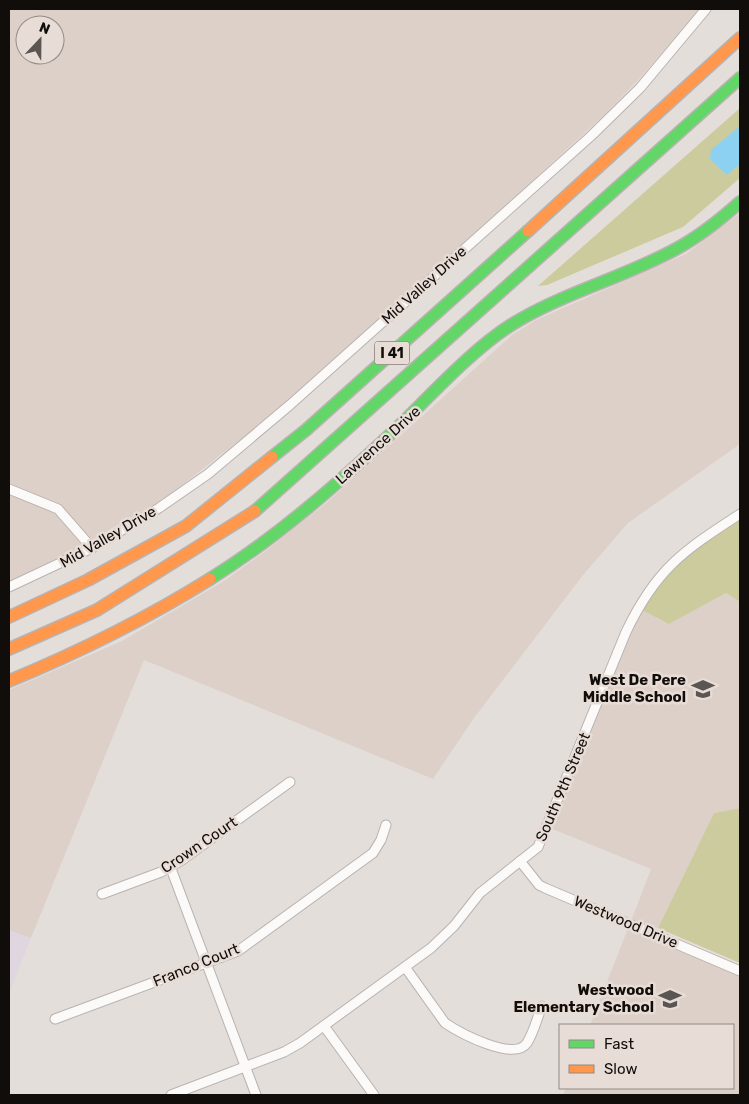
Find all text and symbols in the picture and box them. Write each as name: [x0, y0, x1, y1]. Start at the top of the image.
north arrow: [15, 15, 65, 65]
text: N: [37, 19, 53, 38]
street label: Mid Valley Drive: [378, 242, 470, 328]
road number: I 41: [374, 342, 410, 364]
street label: Lawrence Drive: [332, 402, 424, 488]
street label: Mid Valley Drive: [57, 502, 159, 572]
place label: West De Pere Middle School: [583, 671, 686, 706]
school or university icon: West De Pere Middle School: [690, 676, 716, 702]
street label: South 9th Street: [532, 730, 594, 844]
street label: Crown Court: [158, 813, 241, 877]
street label: Westwood Drive: [571, 892, 681, 952]
street label: Franco Court: [150, 940, 242, 990]
place label: Westwood Elementary School: [513, 981, 654, 1016]
school or university icon: Westwood Elementary School: [657, 986, 683, 1012]
legend: [559, 1024, 734, 1089]
text: Fast: [604, 1035, 634, 1053]
text: Slow: [604, 1060, 637, 1078]

